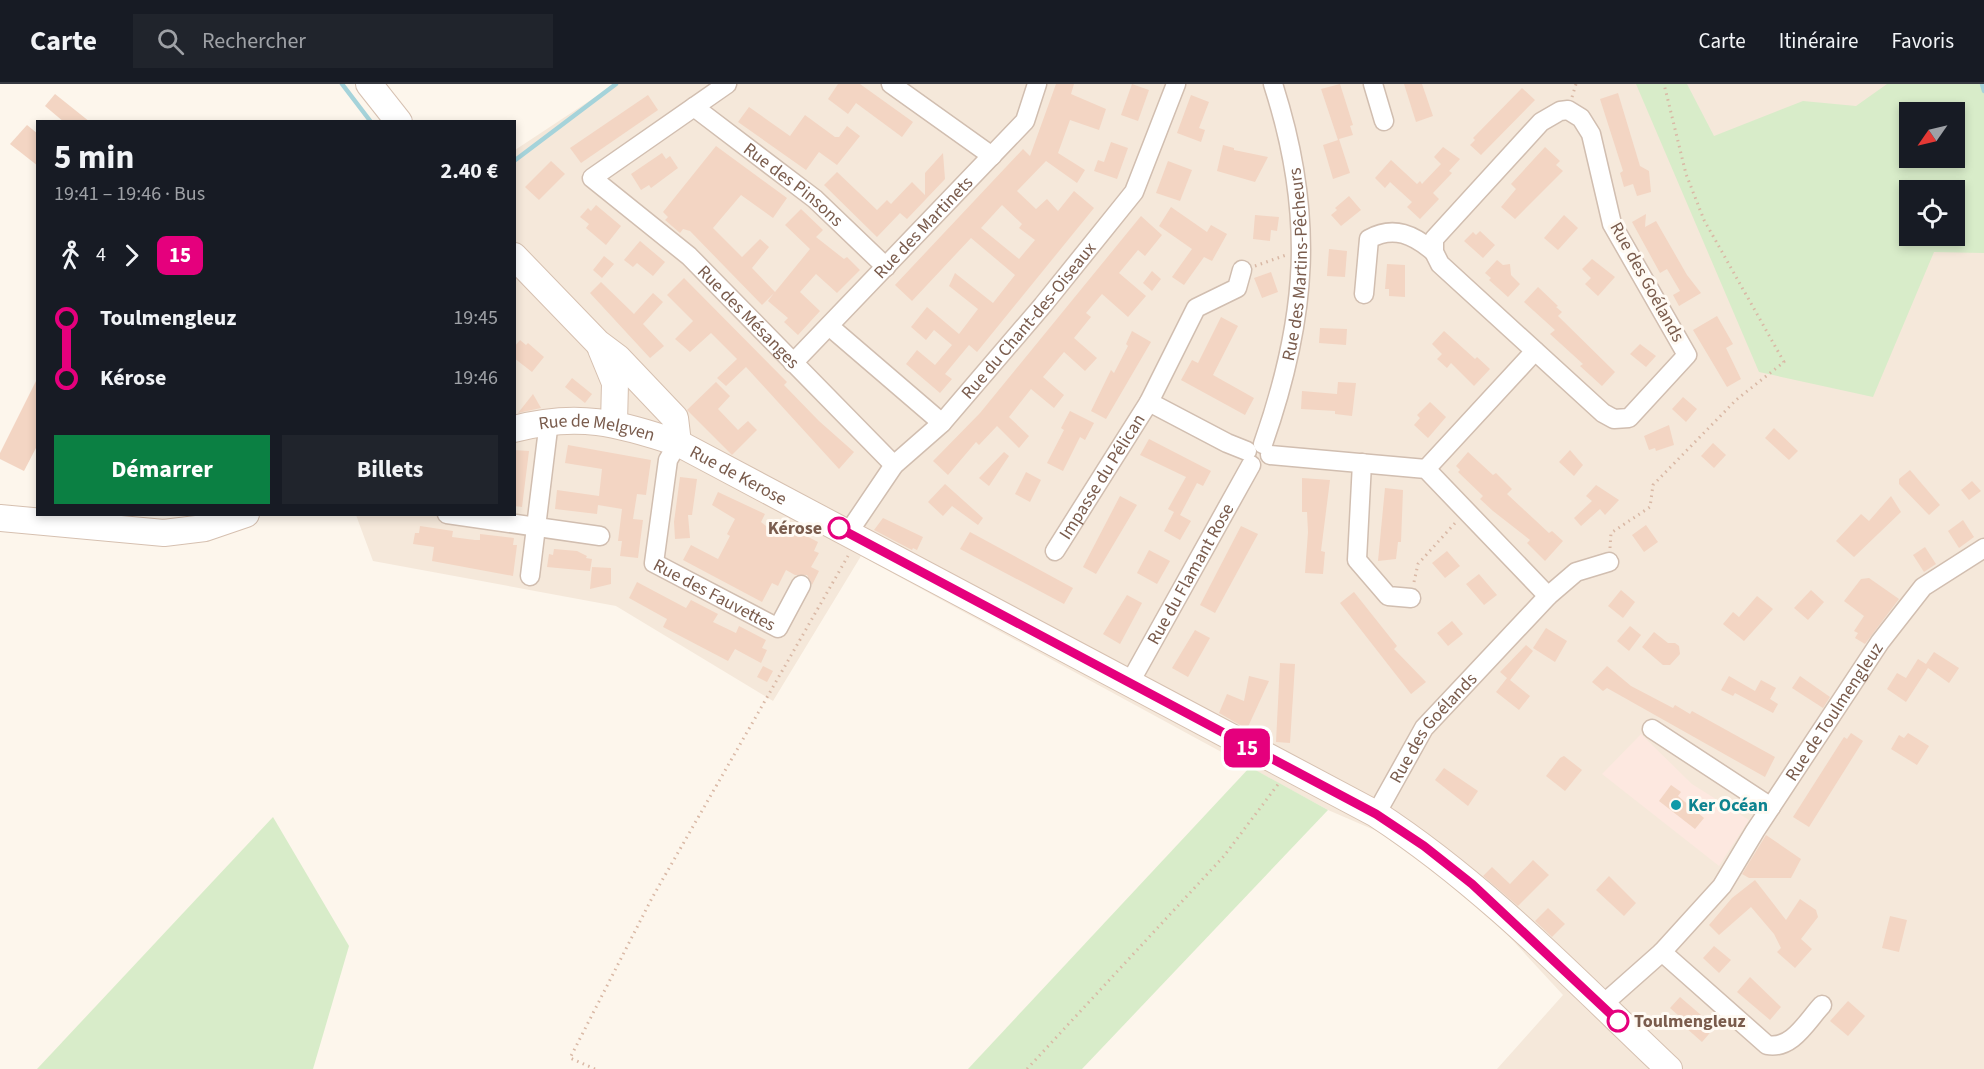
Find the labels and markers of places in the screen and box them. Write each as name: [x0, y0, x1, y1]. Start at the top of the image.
place label: Kérose: [768, 516, 822, 541]
marker: Kérose: [828, 517, 850, 539]
place label: Ker Océan: [1688, 793, 1768, 818]
marker: Ker Océan: [1669, 798, 1683, 812]
place label: Toulmengleuz: [1634, 1009, 1746, 1034]
marker: Toulmengleuz: [1607, 1010, 1629, 1032]

